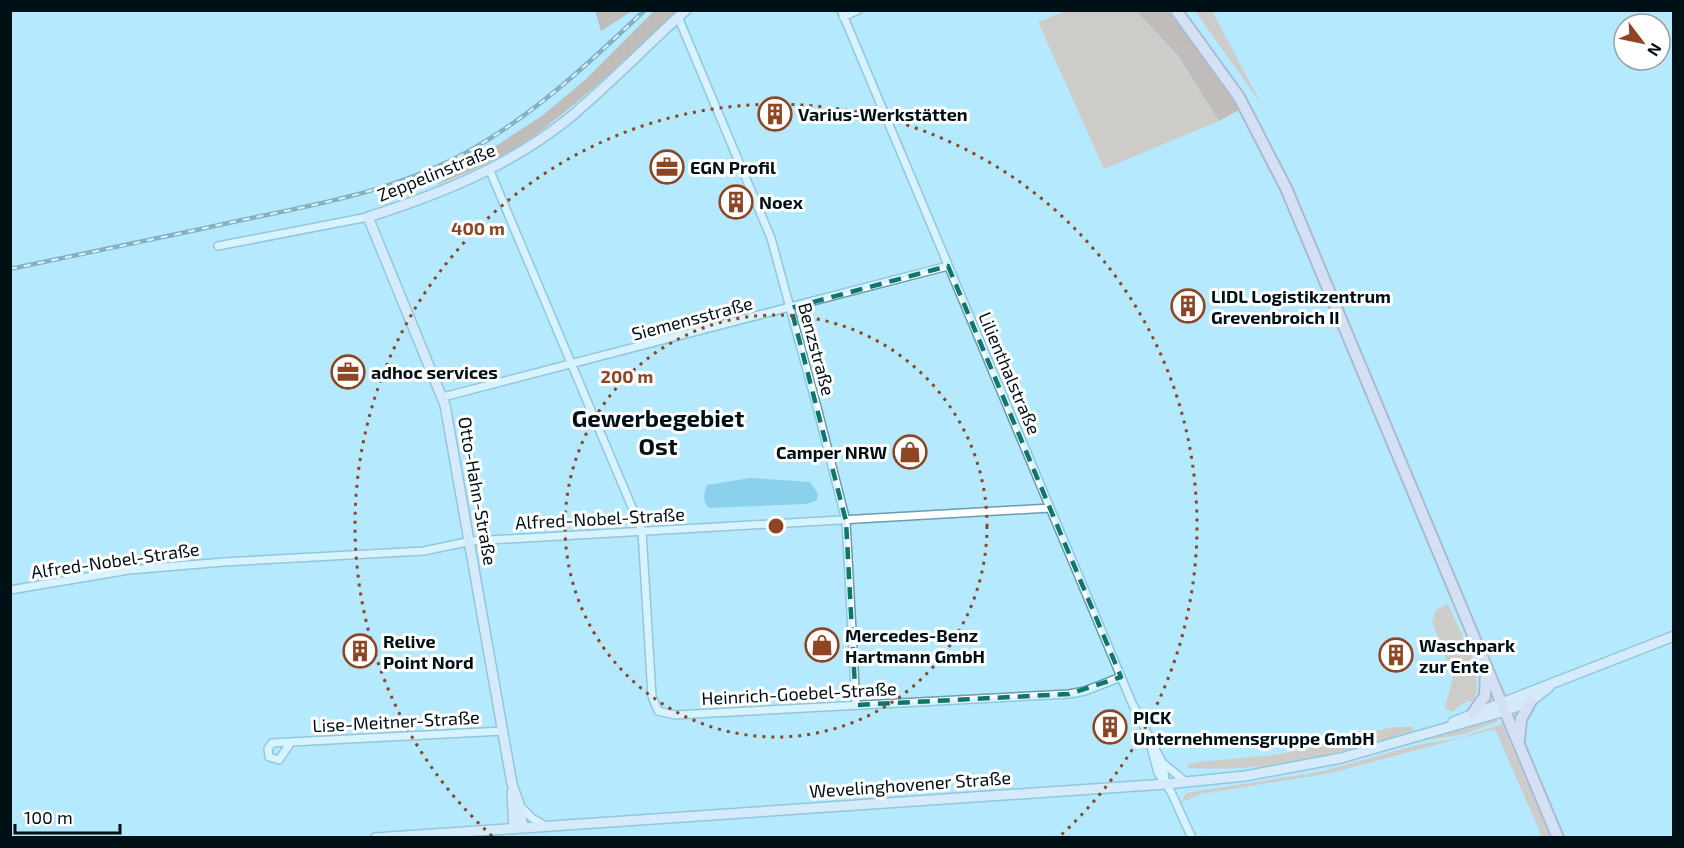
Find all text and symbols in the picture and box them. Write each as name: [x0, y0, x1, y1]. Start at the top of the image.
north arrow: [1612, 12, 1672, 72]
text: N: [1644, 40, 1666, 60]
building icon: Varius-Werkstätten: [757, 96, 793, 132]
place label: Varius-Werkstätten: [798, 103, 968, 125]
street label: Zeppelinstraße: [374, 138, 498, 206]
office icon: EGN Profil: [649, 149, 685, 185]
place label: EGN Profil: [690, 156, 776, 178]
building icon: Noex: [718, 184, 754, 220]
place label: Noex: [759, 191, 804, 213]
text: 400 m: [451, 217, 505, 239]
place label: LIDL Logistikzentrum Grevenbroich II: [1211, 285, 1391, 328]
building icon: LIDL Logistikzentrum Grevenbroich II: [1170, 288, 1206, 324]
street label: Siemensstraße: [629, 291, 755, 345]
street label: Benzstraße: [794, 300, 840, 398]
street label: Lilienthalstraße: [974, 308, 1046, 438]
office icon: adhoc services: [330, 354, 366, 390]
place label: adhoc services: [371, 361, 498, 383]
text: 200 m: [601, 365, 653, 387]
district label: Gewerbegebiet Ost: [572, 403, 744, 460]
street label: Otto-Hahn-Straße: [454, 415, 502, 567]
shop icon: Camper NRW: [892, 434, 928, 470]
place label: Camper NRW: [776, 441, 887, 463]
street label: Alfred-Nobel-Straße: [515, 503, 685, 533]
centre of rings: [766, 516, 786, 536]
street label: Alfred-Nobel-Straße: [29, 537, 201, 583]
place label: Mercedes-Benz Hartmann GmbH: [845, 624, 985, 667]
shop icon: Mercedes-Benz Hartmann GmbH: [804, 627, 840, 663]
place label: Relive Point Nord: [383, 630, 474, 673]
building icon: Relive Point Nord: [342, 633, 378, 669]
place label: Waschpark zur Ente: [1419, 634, 1515, 677]
building icon: Waschpark zur Ente: [1378, 637, 1414, 673]
street label: Heinrich-Goebel-Straße: [701, 677, 897, 709]
street label: Lise-Meitner-Straße: [312, 706, 480, 736]
place label: PICK Unternehmensgruppe GmbH: [1133, 706, 1375, 749]
building icon: PICK Unternehmensgruppe GmbH: [1092, 709, 1128, 745]
street label: Wevelinghovener Straße: [808, 766, 1012, 802]
scale bar: [15, 797, 120, 835]
text: 100 m: [24, 806, 73, 828]

